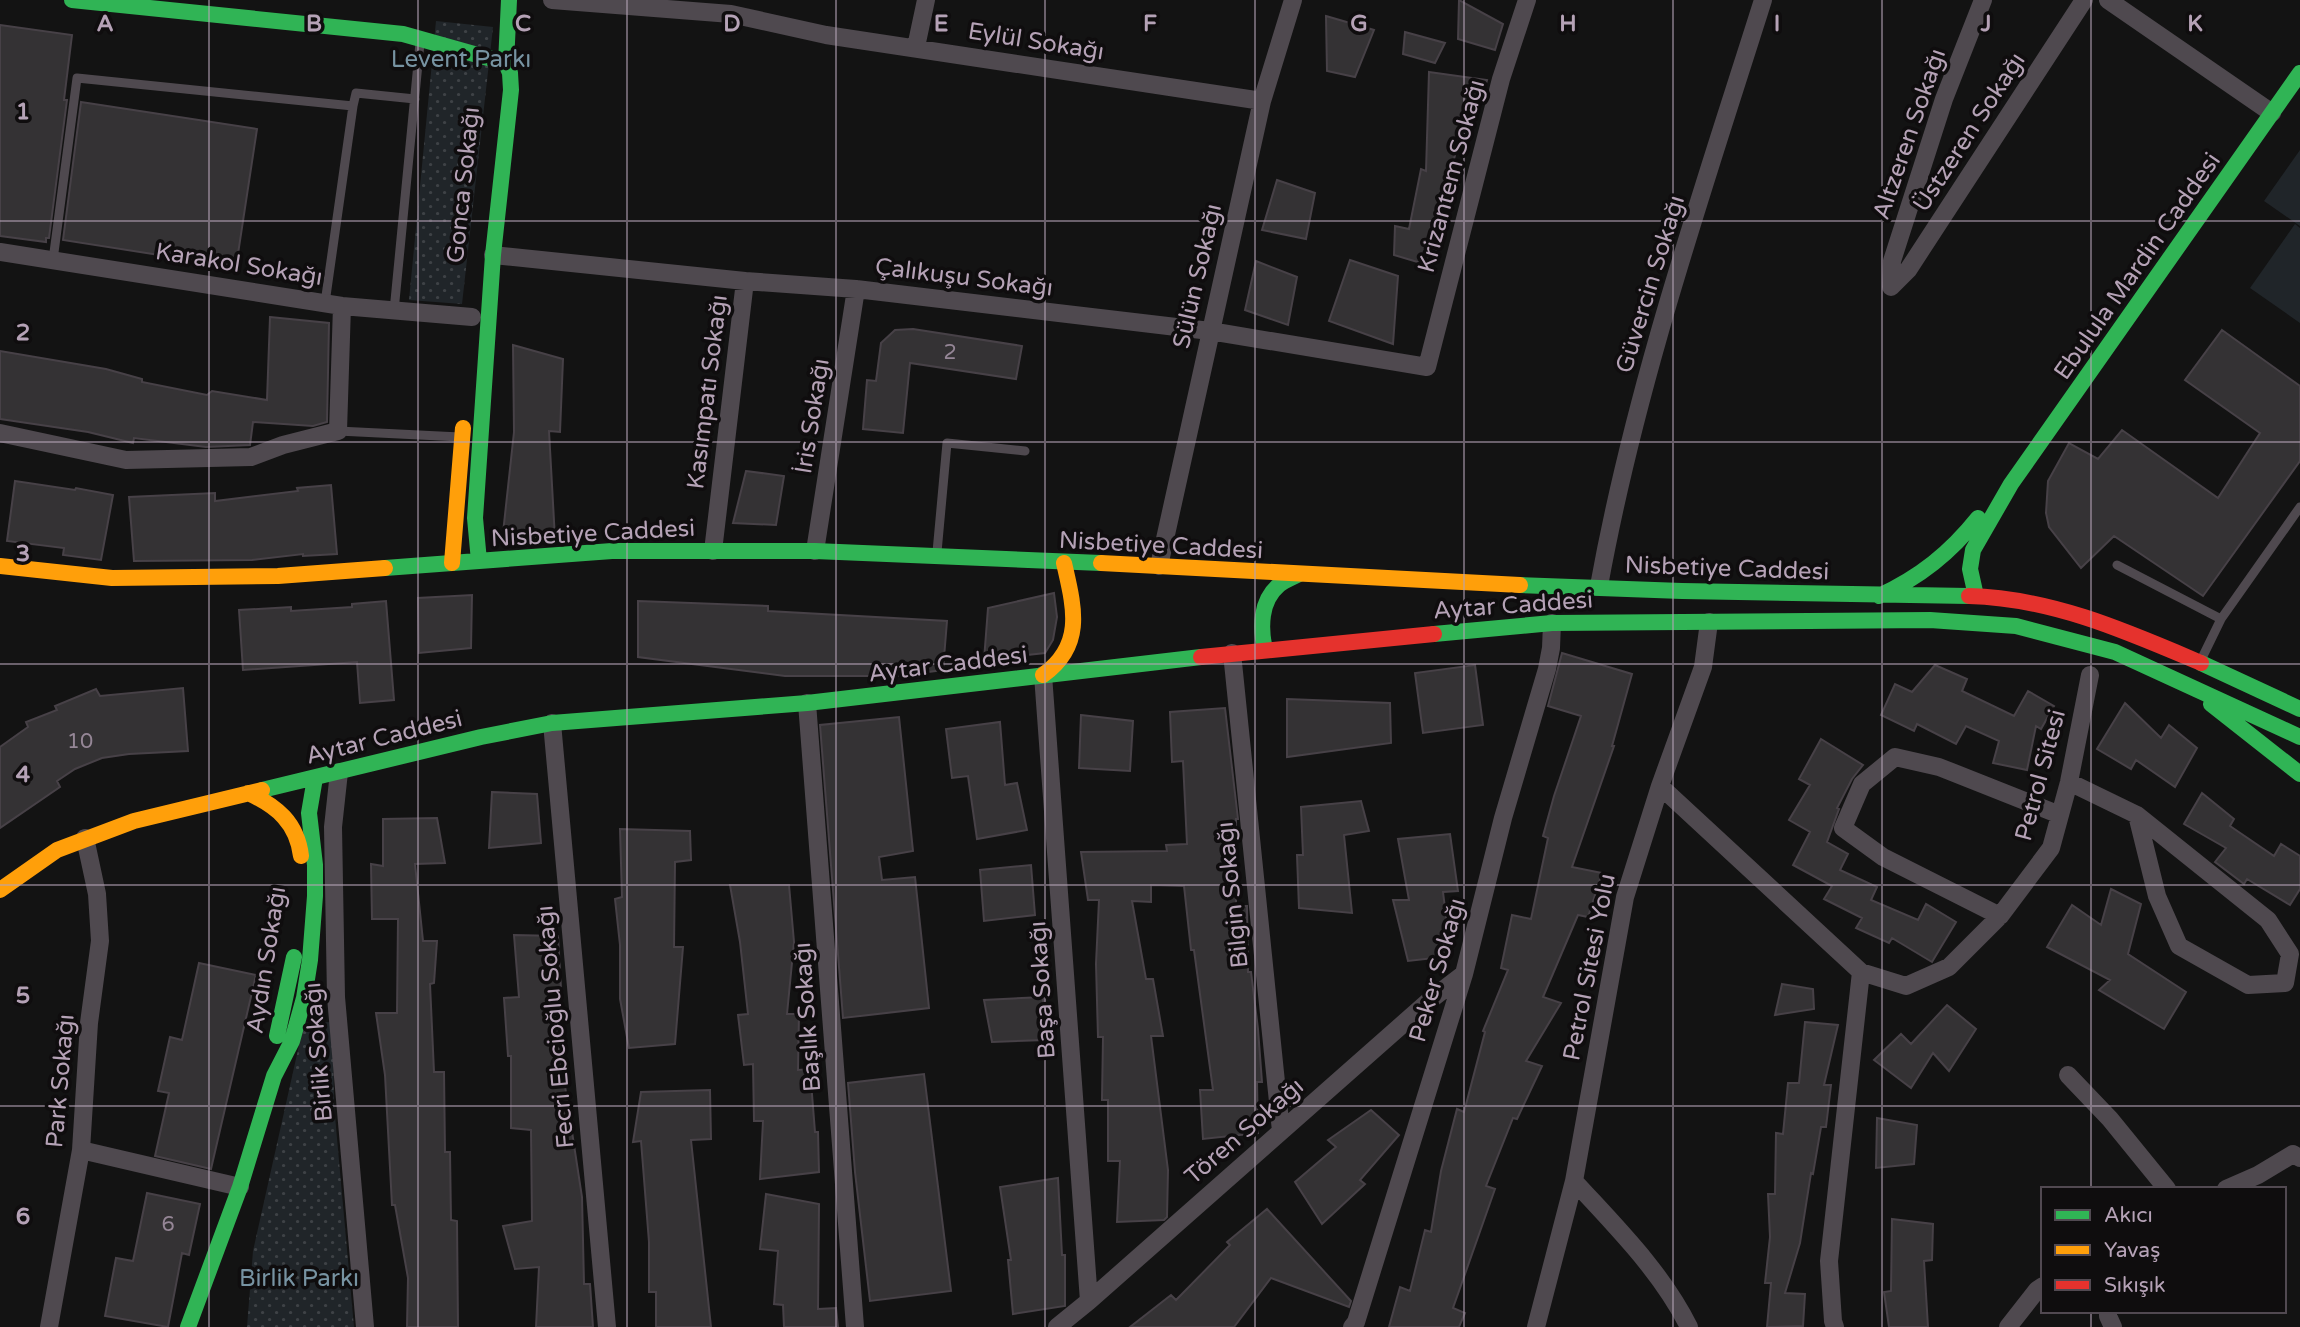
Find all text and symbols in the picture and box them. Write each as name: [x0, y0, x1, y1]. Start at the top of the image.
text: A: [96, 10, 114, 38]
text: B: [306, 10, 322, 38]
text: C: [515, 10, 531, 38]
text: D: [723, 10, 741, 38]
text: E: [934, 10, 948, 38]
text: F: [1143, 10, 1157, 38]
text: G: [1350, 10, 1368, 38]
text: H: [1559, 10, 1577, 38]
text: I: [1774, 10, 1780, 38]
text: J: [1980, 10, 1991, 38]
text: K: [2187, 10, 2203, 38]
street label: Eylül Sokağı: [966, 16, 1106, 67]
park label: Levent Parkı: [391, 45, 531, 74]
street label: Altzeren Sokağı: [1867, 45, 1952, 223]
street label: Üstzeren Sokağı: [1907, 47, 2032, 217]
street label: Krizantem Sokağı: [1412, 76, 1491, 276]
text: 1: [16, 98, 30, 126]
street label: Gonca Sokağı: [441, 106, 486, 265]
street label: Ebulula Mardin Caddesi: [2048, 147, 2227, 385]
street label: Güvercin Sokağı: [1610, 192, 1691, 376]
street label: Sülün Sokağı: [1167, 201, 1228, 351]
street label: Karakol Sokağı: [153, 237, 325, 292]
street label: Çalıkuşu Sokağı: [873, 252, 1055, 303]
street label: Kasımpatı Sokağı: [681, 293, 734, 491]
text: 2: [16, 319, 30, 347]
house number: 2: [943, 340, 957, 365]
street label: İris Sokağı: [789, 356, 836, 476]
street label: Nisbetiye Caddesi: [490, 514, 696, 553]
street label: Nisbetiye Caddesi: [1058, 526, 1264, 565]
text: 3: [16, 540, 30, 568]
street label: Nisbetiye Caddesi: [1624, 550, 1830, 587]
street label: Aytar Caddesi: [1432, 585, 1594, 626]
street label: Aytar Caddesi: [867, 640, 1029, 689]
street label: Aytar Caddesi: [303, 704, 465, 771]
street label: Petrol Sitesi: [2009, 706, 2072, 844]
house number: 10: [67, 729, 93, 754]
text: 4: [16, 761, 31, 789]
street label: Bilgin Sokağı: [1210, 820, 1255, 970]
street label: Petrol Sitesi Yolu: [1557, 871, 1622, 1063]
street label: Aydın Sokağı: [241, 884, 292, 1036]
street label: Peker Sokağı: [1403, 895, 1472, 1045]
street label: Fecri Ebcioğlu Sokağı: [530, 904, 581, 1150]
street label: Başa Sokağı: [1023, 920, 1062, 1060]
street label: Başlık Sokağı: [788, 941, 827, 1093]
street label: Birlik Sokağı: [298, 981, 339, 1123]
text: 5: [16, 982, 30, 1010]
street label: Park Sokağı: [40, 1013, 81, 1149]
street label: Tören Sokağı: [1179, 1072, 1310, 1191]
legend: [2041, 1187, 2286, 1313]
text: 6: [16, 1203, 30, 1231]
text: Akıcı: [2104, 1203, 2153, 1228]
house number: 6: [161, 1212, 175, 1237]
text: Yavaş: [2104, 1238, 2160, 1263]
park label: Birlik Parkı: [239, 1264, 359, 1293]
text: Sıkışık: [2104, 1273, 2165, 1298]

